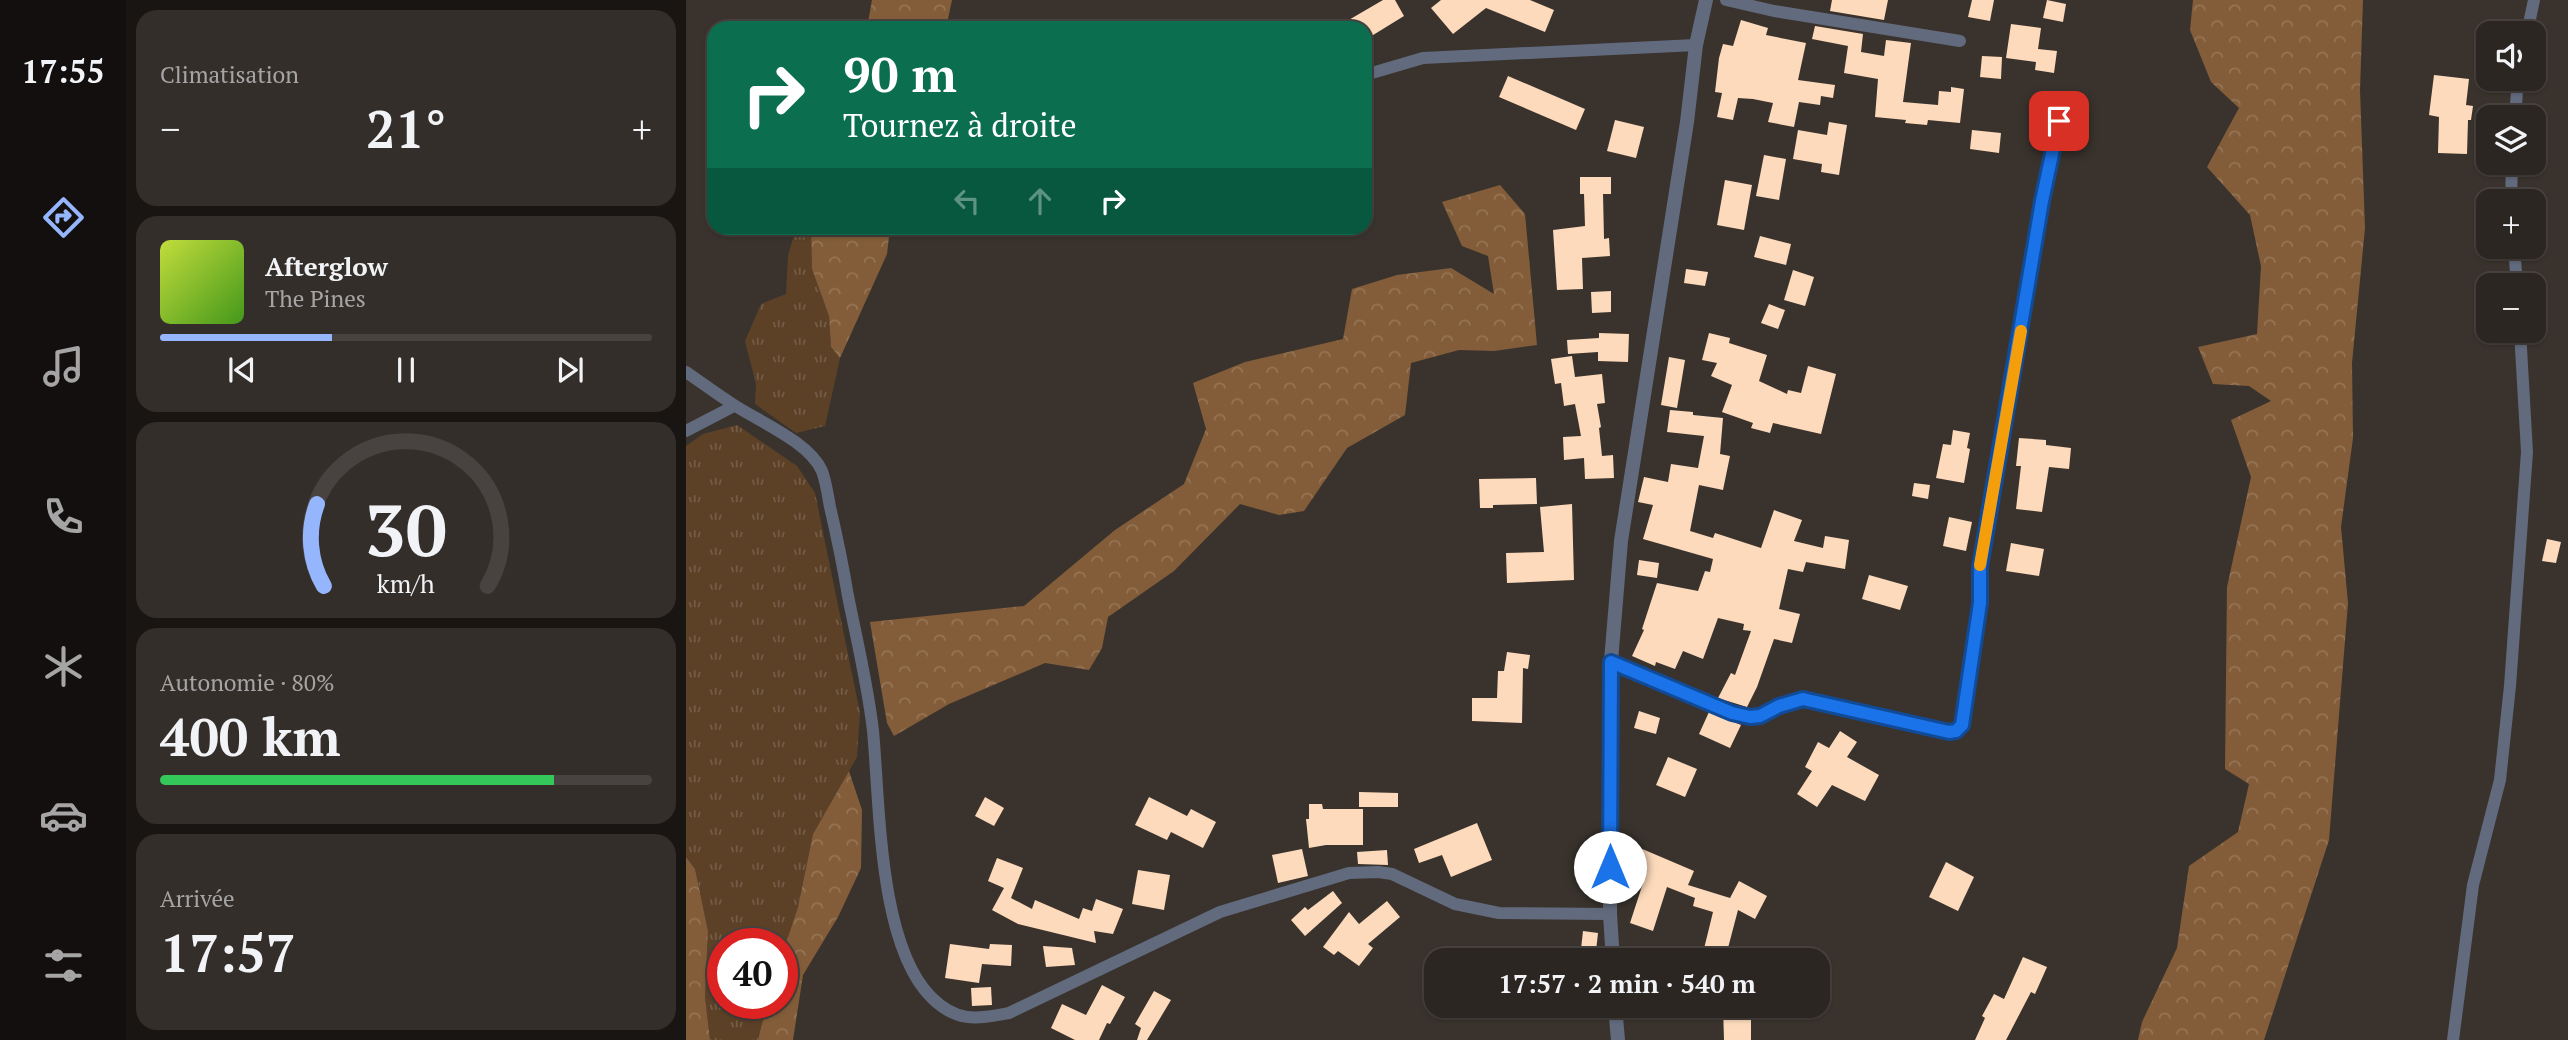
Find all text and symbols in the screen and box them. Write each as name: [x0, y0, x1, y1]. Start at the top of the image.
map controls: [2476, 21, 2546, 343]
button: sound: [2476, 21, 2546, 91]
text: 90 m: [843, 41, 957, 106]
icon: right: [728, 49, 819, 140]
text: 17:55: [21, 50, 105, 92]
text: Climatisation: [160, 59, 299, 90]
pin: [2029, 91, 2089, 151]
text: 21°: [366, 94, 446, 163]
icon: arrive: [2040, 102, 2078, 140]
text: −: [160, 104, 180, 154]
text: +: [632, 104, 652, 154]
text: Tournez à droite: [843, 104, 1077, 146]
button: layers: [2476, 105, 2546, 175]
icon: left: [948, 182, 986, 220]
icon: ahead: [1021, 182, 1059, 220]
icon: right: [1094, 182, 1132, 220]
button: +: [2476, 189, 2546, 259]
icon: directions: [39, 193, 88, 242]
text: Afterglow: [265, 249, 388, 283]
button: −: [2476, 273, 2546, 343]
text: The Pines: [265, 283, 366, 314]
icon: music: [39, 342, 88, 391]
icon: previous: [223, 351, 261, 389]
icon: pause: [387, 351, 425, 389]
icon: next: [551, 351, 589, 389]
text: 30: [365, 480, 447, 577]
icon: phone: [39, 492, 88, 541]
text: km/h: [377, 567, 435, 600]
icon: climate: [39, 642, 88, 691]
text: Autonomie · 80%: [160, 667, 335, 698]
text: 400 km: [160, 702, 341, 771]
icon: car: [39, 791, 88, 840]
position arrow: [1573, 830, 1647, 904]
text: Arrivée: [160, 883, 235, 914]
text: 17:57: [160, 918, 295, 987]
speed limit sign: 40: [707, 928, 798, 1019]
icon: filters: [39, 941, 88, 990]
text: 17:57 · 2 min · 540 m: [1498, 966, 1756, 1000]

